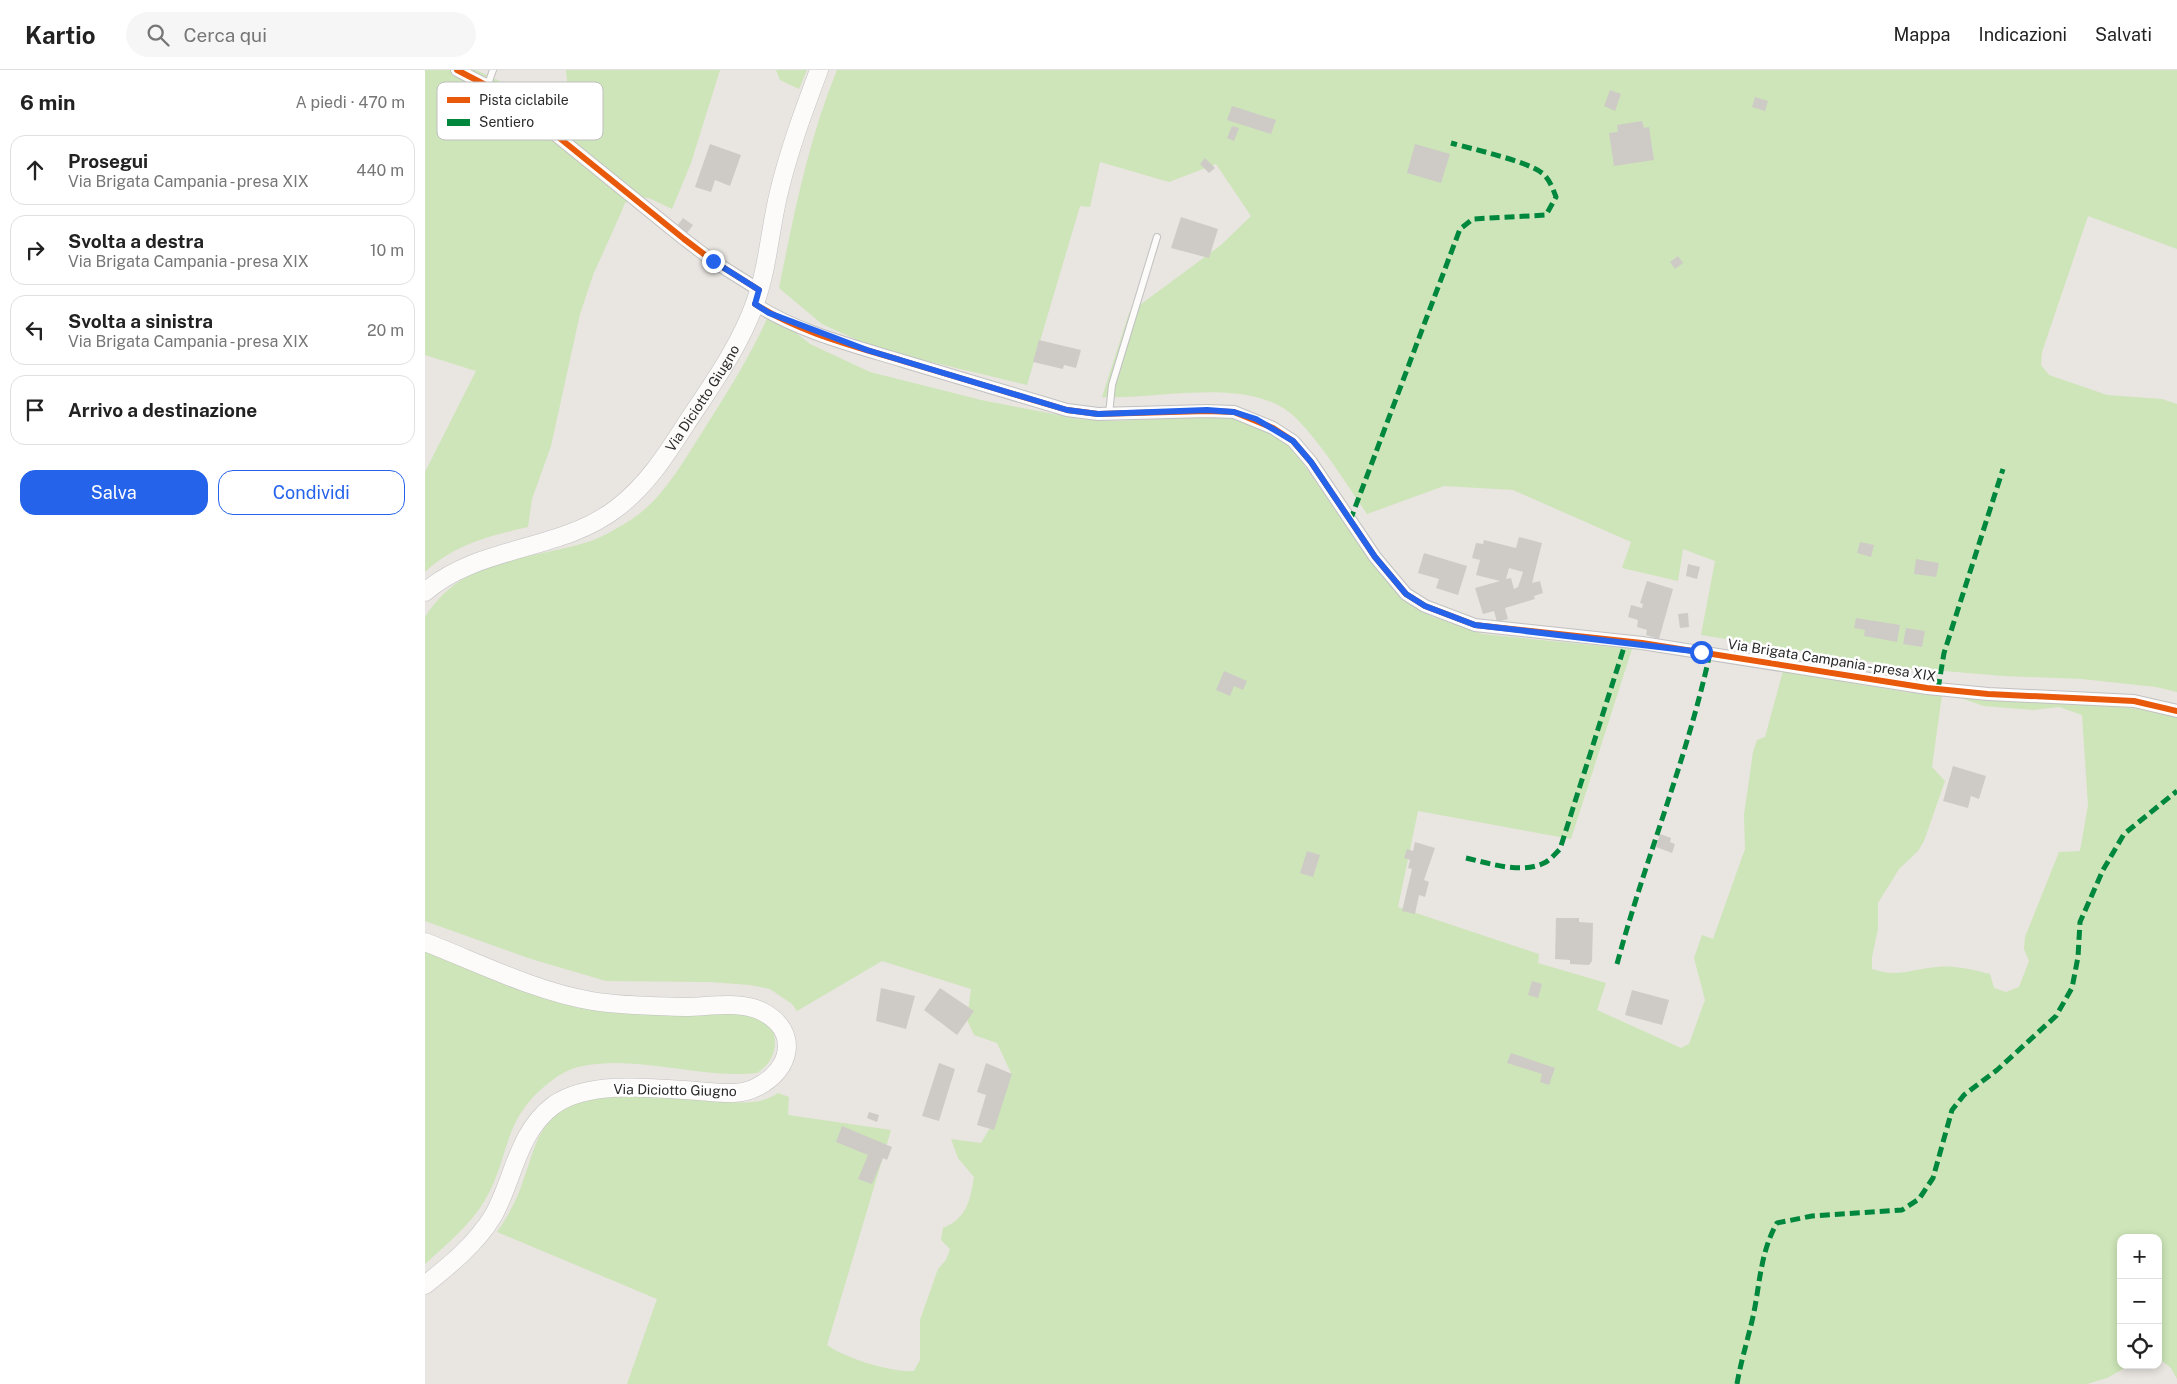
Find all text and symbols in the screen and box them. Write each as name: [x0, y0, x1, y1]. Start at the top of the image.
search box: [126, 12, 476, 57]
text: Kartio: [25, 21, 96, 49]
icon: search: [144, 21, 172, 49]
text: Cerca qui: [184, 24, 267, 46]
text: Mappa: [1893, 24, 1951, 45]
text: Indicazioni: [1979, 24, 2067, 45]
text: Salvati: [2095, 24, 2152, 45]
legend: [437, 82, 603, 140]
text: 6 min: [20, 90, 76, 115]
text: Pista ciclabile: [479, 92, 569, 108]
text: A piedi · 470 m: [295, 93, 405, 112]
text: Sentiero: [479, 114, 534, 130]
text: Prosegui: [68, 150, 148, 172]
icon: ahead: [21, 156, 49, 184]
text: 440 m: [356, 161, 404, 180]
text: Via Brigata Campania - presa XIX: [68, 172, 309, 191]
text: Svolta a destra: [68, 230, 204, 252]
icon: right: [21, 236, 49, 264]
text: 10 m: [370, 241, 404, 260]
route end: [702, 250, 725, 273]
text: Via Brigata Campania - presa XIX: [68, 252, 309, 271]
text: Svolta a sinistra: [68, 310, 213, 332]
icon: left: [21, 316, 49, 344]
text: 20 m: [367, 321, 404, 340]
text: Via Brigata Campania - presa XIX: [68, 332, 309, 351]
street label: Via Diciotto Giugno: [662, 342, 743, 455]
icon: arrive: [21, 396, 49, 424]
text: Arrivo a destinazione: [68, 399, 257, 421]
button: Salva: [20, 470, 208, 515]
button: Condividi: [218, 470, 405, 515]
street label: Via Brigata Campania - presa XIX: [1727, 636, 1938, 684]
route start: [1690, 641, 1713, 664]
street label: Via Diciotto Giugno: [613, 1081, 737, 1099]
map controls: [2117, 1234, 2162, 1369]
button: +: [2117, 1234, 2162, 1279]
button: −: [2117, 1279, 2162, 1324]
button: locate: [2117, 1324, 2162, 1369]

